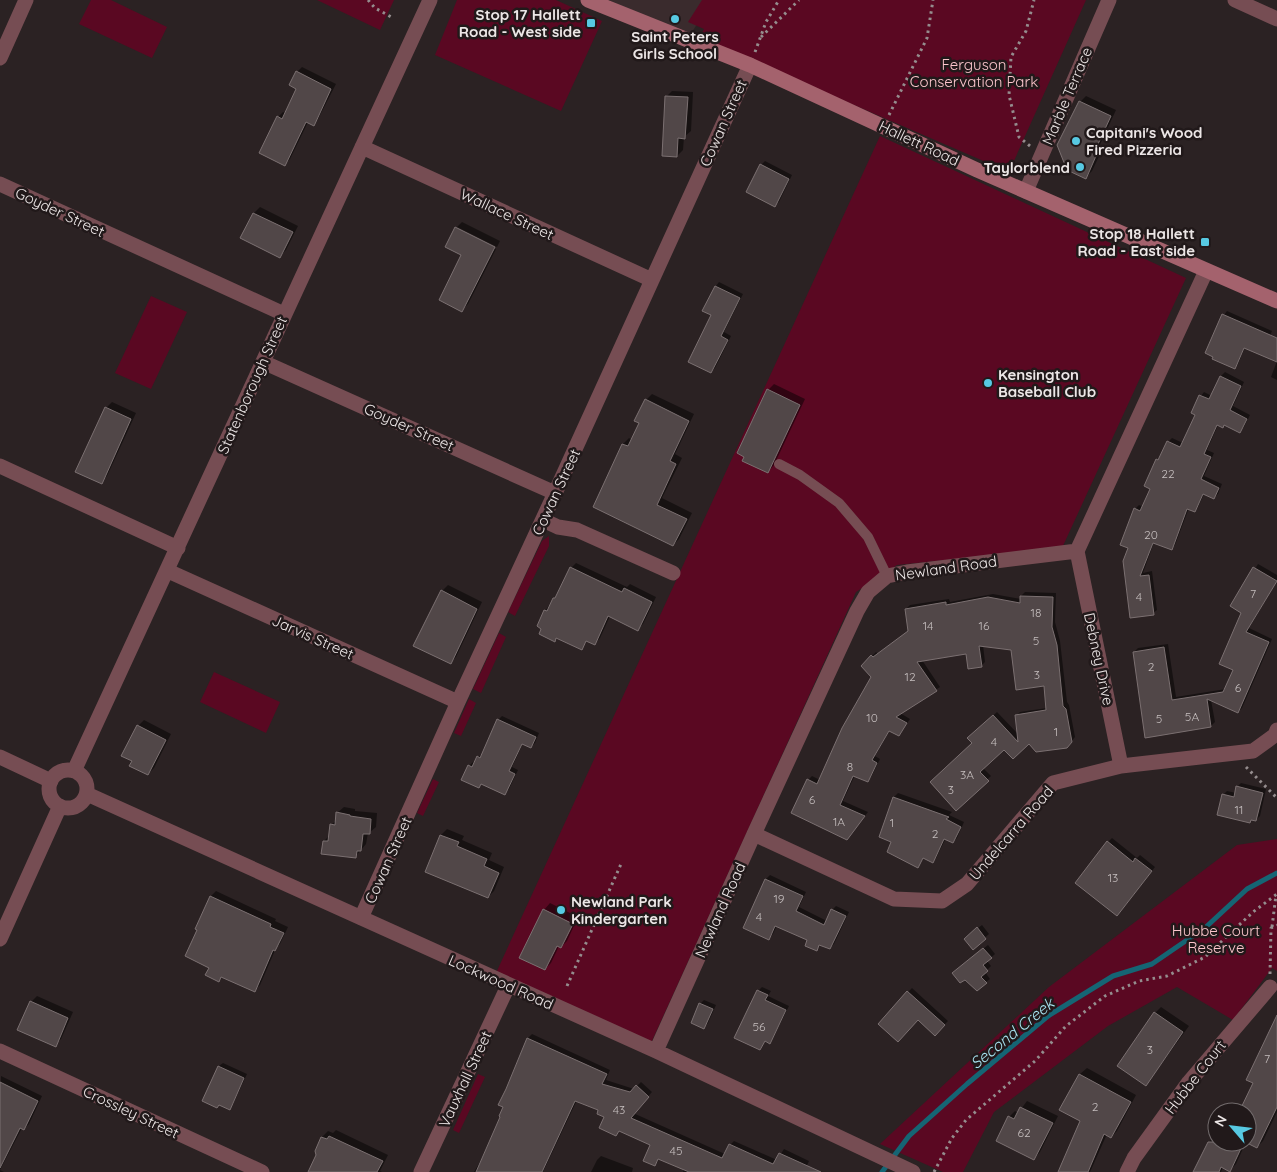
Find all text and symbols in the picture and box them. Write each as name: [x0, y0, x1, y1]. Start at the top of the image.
place label: Stop 17 Hallett Road - West side: [459, 5, 581, 41]
marker: Saint Peters Girls School: [669, 13, 681, 25]
marker: Stop 17 Hallett Road - West side: [585, 17, 597, 29]
place label: Saint Peters Girls School: [631, 27, 719, 63]
street label: Marble Terrace: [1038, 44, 1096, 148]
park label: Ferguson Conservation Park: [910, 55, 1038, 91]
street label: Cowan Street: [695, 77, 751, 169]
street label: Hallett Road: [876, 116, 962, 170]
place label: Capitani's Wood Fired Pizzeria: [1086, 123, 1203, 159]
marker: Capitani's Wood Fired Pizzeria: [1070, 135, 1082, 147]
place label: Taylorblend: [984, 158, 1070, 177]
marker: Taylorblend: [1074, 161, 1086, 173]
street label: Goyder Street: [12, 183, 108, 241]
street label: Wallace Street: [457, 184, 557, 244]
place label: Stop 18 Hallett Road - East side: [1078, 224, 1195, 260]
marker: Stop 18 Hallett Road - East side: [1199, 236, 1211, 248]
street label: Statenborough Street: [213, 313, 291, 457]
place label: Kensington Baseball Club: [998, 365, 1096, 401]
marker: Kensington Baseball Club: [982, 377, 994, 389]
street label: Goyder Street: [361, 399, 457, 455]
street label: Cowan Street: [528, 446, 584, 538]
house number: 22: [1161, 466, 1175, 481]
house number: 20: [1144, 527, 1158, 542]
street label: Newland Road: [894, 551, 998, 585]
house number: 7: [1250, 586, 1256, 601]
house number: 4: [1136, 589, 1142, 604]
house number: 18: [1031, 605, 1041, 620]
street label: Jarvis Street: [269, 611, 357, 663]
street label: Debney Drive: [1080, 611, 1118, 707]
house number: 14: [923, 618, 933, 633]
house number: 16: [979, 618, 990, 633]
house number: 5: [1033, 633, 1039, 648]
house number: 2: [1148, 659, 1155, 674]
house number: 3: [1034, 667, 1040, 682]
house number: 12: [904, 669, 916, 684]
house number: 6: [1235, 680, 1242, 695]
house number: 5A: [1185, 709, 1199, 724]
house number: 10: [866, 710, 878, 725]
house number: 5: [1156, 711, 1162, 726]
house number: 1: [1054, 724, 1058, 739]
house number: 4: [991, 734, 997, 749]
house number: 8: [847, 759, 853, 774]
house number: 3A: [960, 767, 974, 782]
house number: 3: [948, 782, 954, 797]
street label: Undelcarra Road: [965, 782, 1057, 884]
house number: 6: [809, 792, 816, 807]
house number: 11: [1235, 802, 1243, 817]
street label: Cowan Street: [360, 814, 416, 906]
house number: 1A: [833, 814, 845, 829]
house number: 1: [890, 815, 894, 830]
house number: 2: [932, 826, 939, 841]
street label: Newland Road: [691, 859, 749, 961]
house number: 13: [1108, 870, 1118, 885]
house number: 19: [773, 891, 785, 906]
place label: Newland Park Kindergarten: [571, 892, 672, 928]
marker: Newland Park Kindergarten: [555, 904, 567, 916]
house number: 4: [756, 909, 762, 924]
park label: Hubbe Court Reserve: [1172, 921, 1260, 957]
street label: Lockwood Road: [446, 950, 556, 1014]
water label: Second Creek: [966, 992, 1059, 1073]
house number: 56: [753, 1019, 766, 1034]
street label: Vauxhall Street: [434, 1028, 496, 1130]
street label: Hubbe Court: [1160, 1036, 1230, 1118]
house number: 3: [1147, 1042, 1153, 1057]
house number: 7: [1264, 1051, 1270, 1066]
street label: Crossley Street: [80, 1081, 182, 1143]
house number: 2: [1092, 1099, 1099, 1114]
house number: 43: [613, 1102, 625, 1117]
north arrow: [1207, 1102, 1257, 1152]
text: N: [1210, 1112, 1231, 1130]
house number: 62: [1017, 1125, 1031, 1140]
house number: 45: [670, 1143, 682, 1158]

